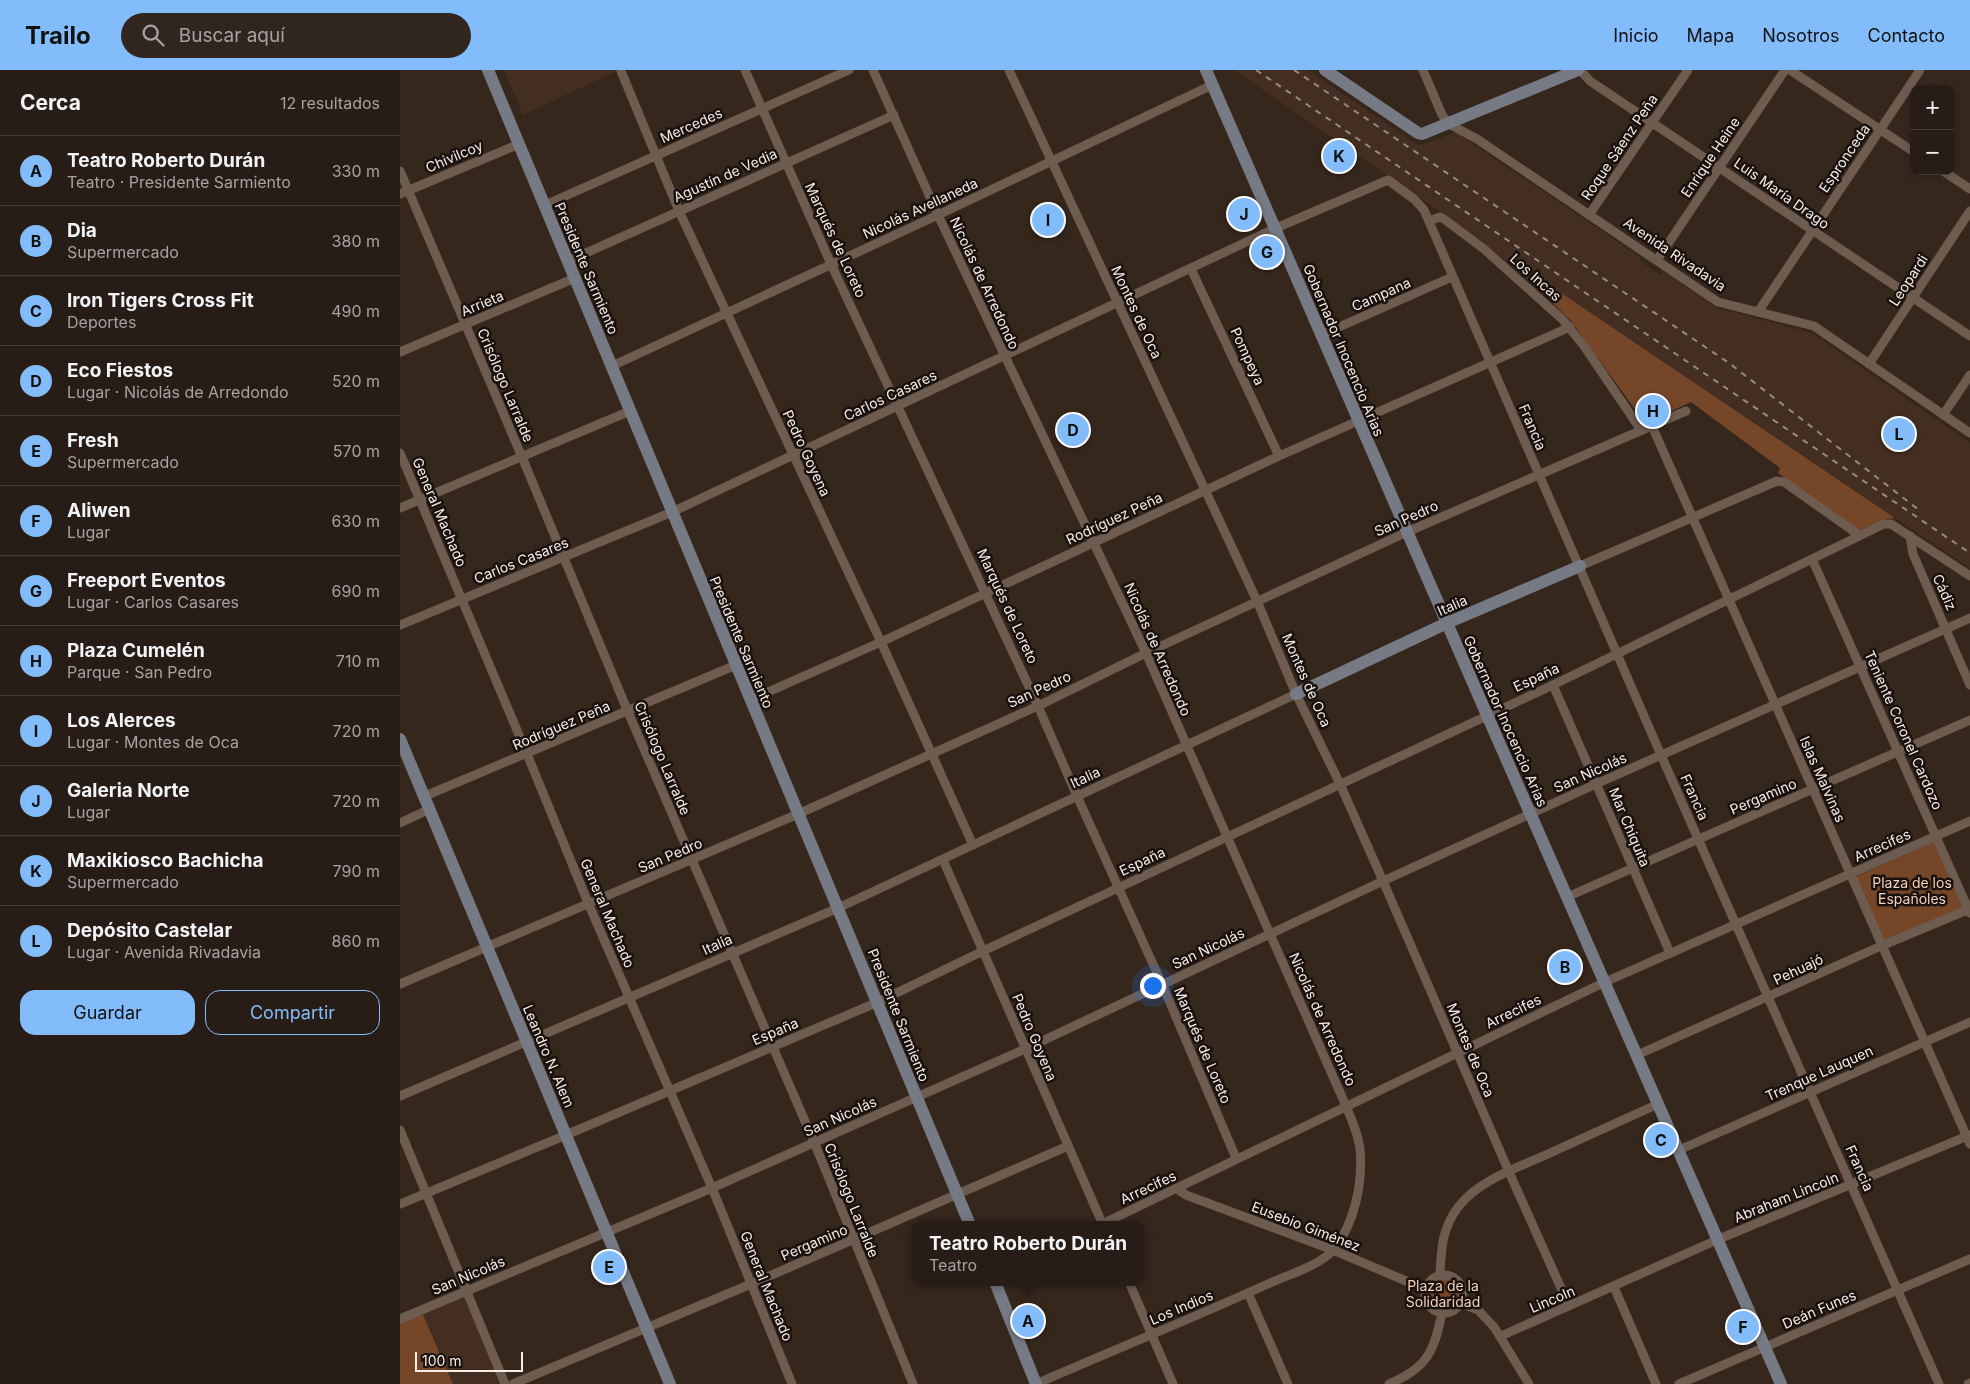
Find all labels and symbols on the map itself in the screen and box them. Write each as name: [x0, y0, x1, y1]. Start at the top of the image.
street label: Roque Sáenz Peña: [1577, 91, 1661, 203]
street label: Mercedes: [657, 104, 725, 146]
street label: Enrique Heine: [1677, 114, 1743, 200]
street label: Espronceda: [1815, 121, 1873, 195]
street label: Chivilcoy: [423, 136, 485, 176]
pin: K: [1323, 137, 1355, 175]
street label: Agustín de Vedia: [671, 145, 779, 205]
street label: Luis María Drago: [1731, 154, 1833, 232]
street label: Nicolás Avellaneda: [860, 174, 980, 242]
street label: Marqués de Loreto: [802, 180, 870, 300]
pin: J: [1228, 195, 1260, 233]
street label: Presidente Sarmiento: [551, 199, 623, 337]
pin: I: [1032, 201, 1064, 239]
street label: Avenida Rivadavia: [1621, 213, 1729, 295]
street label: Nicolás de Arredondo: [947, 214, 1023, 352]
pin: G: [1251, 233, 1283, 271]
street label: Los Incas: [1507, 250, 1565, 304]
street label: Leopardi: [1885, 251, 1931, 309]
street label: Gobernador Inocencio Arias: [1300, 261, 1388, 439]
street label: Montes de Oca: [1108, 263, 1166, 361]
street label: Campana: [1349, 273, 1413, 315]
street label: Arrieta: [458, 286, 506, 320]
street label: Pompeya: [1227, 324, 1269, 388]
street label: Crisólogo Larralde: [474, 325, 538, 445]
street label: Carlos Casares: [841, 366, 939, 424]
pin: H: [1637, 392, 1669, 430]
street label: Francia: [1516, 401, 1550, 453]
street label: Pedro Goyena: [780, 407, 834, 499]
pin: D: [1057, 411, 1089, 449]
pin: L: [1883, 415, 1915, 453]
street label: General Machado: [409, 455, 471, 569]
street label: Rodríguez Peña: [1063, 488, 1165, 548]
street label: San Pedro: [1371, 496, 1441, 540]
street label: Carlos Casares: [471, 533, 571, 587]
street label: Marqués de Loreto: [974, 546, 1042, 666]
street label: Cádiz: [1930, 571, 1960, 613]
street label: Presidente Sarmiento: [706, 573, 778, 711]
street label: Nicolás de Arredondo: [1121, 580, 1195, 718]
street label: Italia: [1434, 591, 1470, 619]
street label: Montes de Oca: [1279, 631, 1335, 729]
street label: Gobernador Inocencio Arias: [1460, 633, 1552, 809]
street label: Teniente Coronel Cardozo: [1861, 648, 1947, 812]
street label: España: [1510, 659, 1562, 695]
street label: San Pedro: [1005, 667, 1073, 711]
street label: Rodríguez Peña: [510, 697, 612, 753]
street label: Crisólogo Larralde: [631, 698, 695, 818]
street label: Islas Malvinas: [1796, 733, 1850, 825]
street label: San Nicolás: [1551, 748, 1629, 796]
street label: Italia: [1067, 763, 1103, 791]
street label: Francia: [1677, 771, 1713, 823]
street label: Pergamino: [1727, 774, 1799, 818]
street label: Mar Chiquita: [1606, 785, 1654, 869]
street label: Arrecifes: [1851, 825, 1913, 865]
street label: San Pedro: [635, 834, 705, 876]
street label: España: [1116, 843, 1168, 879]
street label: General Machado: [577, 856, 639, 970]
park label: Plaza de los Españoles: [1872, 874, 1952, 907]
street label: San Nicolás: [1169, 924, 1247, 972]
street label: Italia: [699, 930, 735, 958]
street label: Presidente Sarmiento: [865, 946, 933, 1084]
pin: B: [1549, 948, 1581, 986]
street label: Nicolás de Arredondo: [1286, 950, 1360, 1088]
street label: Pehuajó: [1770, 950, 1826, 988]
your location: [1140, 973, 1166, 999]
street label: Marqués de Loreto: [1171, 984, 1235, 1106]
street label: Arrecifes: [1482, 990, 1544, 1032]
street label: Pedro Goyena: [1009, 991, 1061, 1083]
street label: Montes de Oca: [1444, 1000, 1498, 1100]
street label: Leandro N. Alem: [520, 1002, 578, 1110]
street label: España: [749, 1014, 801, 1048]
street label: Trenque Lauquen: [1763, 1042, 1875, 1104]
street label: San Nicolás: [801, 1092, 879, 1140]
pin: C: [1645, 1121, 1677, 1159]
street label: Crisólogo Larralde: [821, 1140, 883, 1260]
street label: Francia: [1842, 1142, 1878, 1194]
street label: Arrecifes: [1117, 1167, 1179, 1207]
street label: Abraham Lincoln: [1731, 1168, 1841, 1226]
street label: Eusebio Giménez: [1249, 1198, 1363, 1254]
street label: Pergamino: [778, 1220, 850, 1264]
street label: General Machado: [737, 1229, 797, 1343]
pin: E: [593, 1248, 625, 1286]
street label: San Nicolás: [429, 1252, 507, 1298]
park label: Plaza de la Solidaridad: [1406, 1277, 1480, 1310]
street label: Lincoln: [1527, 1282, 1577, 1316]
street label: Los Indios: [1147, 1286, 1215, 1328]
street label: Deán Funes: [1780, 1286, 1858, 1332]
pin: A: [1012, 1302, 1044, 1340]
pin: F: [1727, 1308, 1759, 1346]
scale bar: [415, 1349, 522, 1372]

